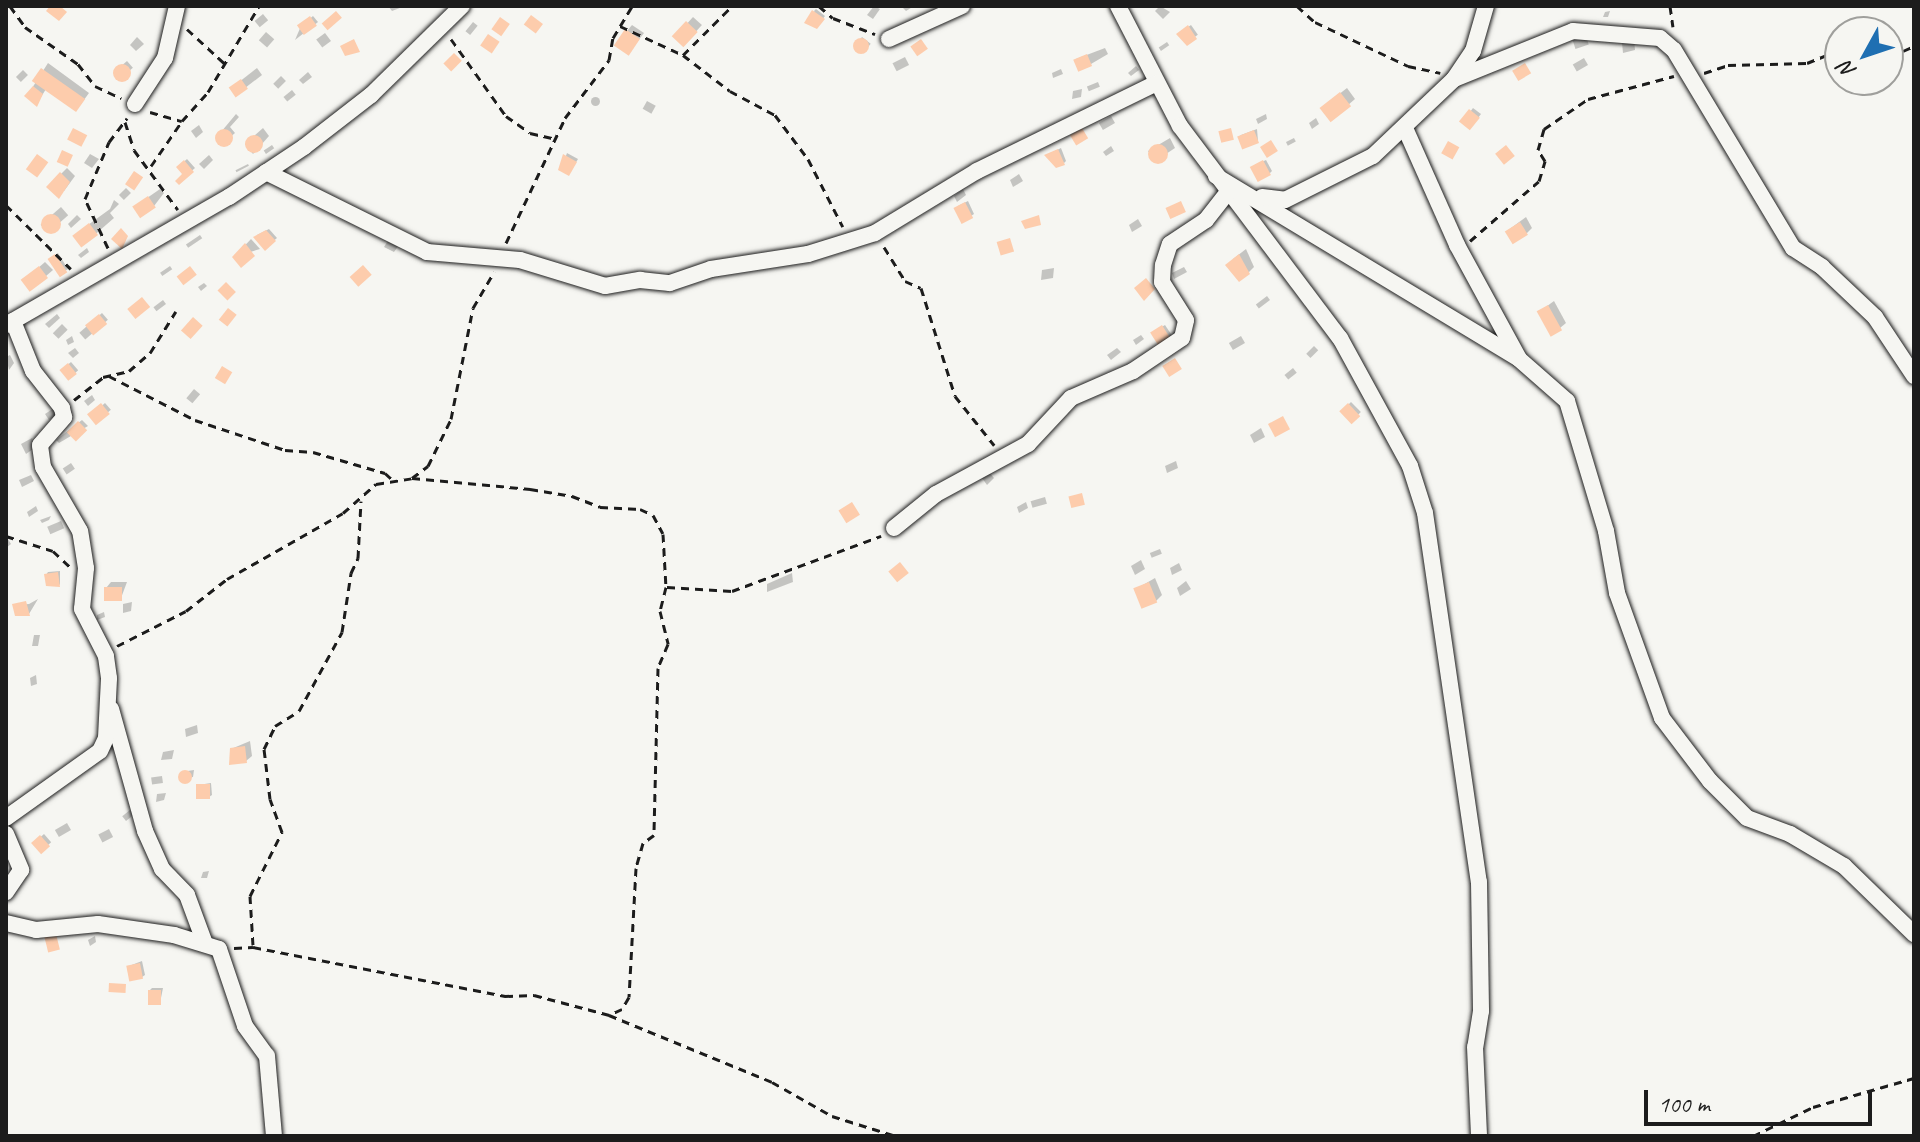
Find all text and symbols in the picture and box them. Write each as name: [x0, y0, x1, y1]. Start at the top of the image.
north arrow: [1824, 16, 1904, 96]
text: N: [1832, 56, 1862, 84]
scale bar: [1648, 1074, 1876, 1124]
text: 100 m: [1658, 1089, 1710, 1119]

